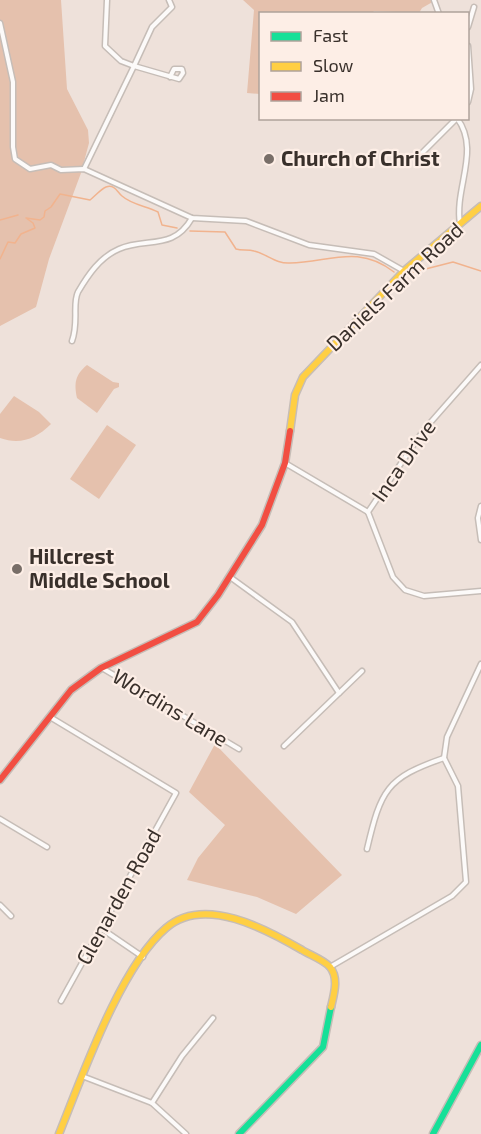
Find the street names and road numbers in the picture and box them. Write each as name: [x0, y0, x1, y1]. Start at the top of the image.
street label: Daniels Farm Road: [320, 216, 468, 356]
street label: Inca Drive: [366, 414, 440, 506]
street label: Wordins Lane: [109, 662, 233, 751]
street label: Glenarden Road: [70, 824, 165, 968]

